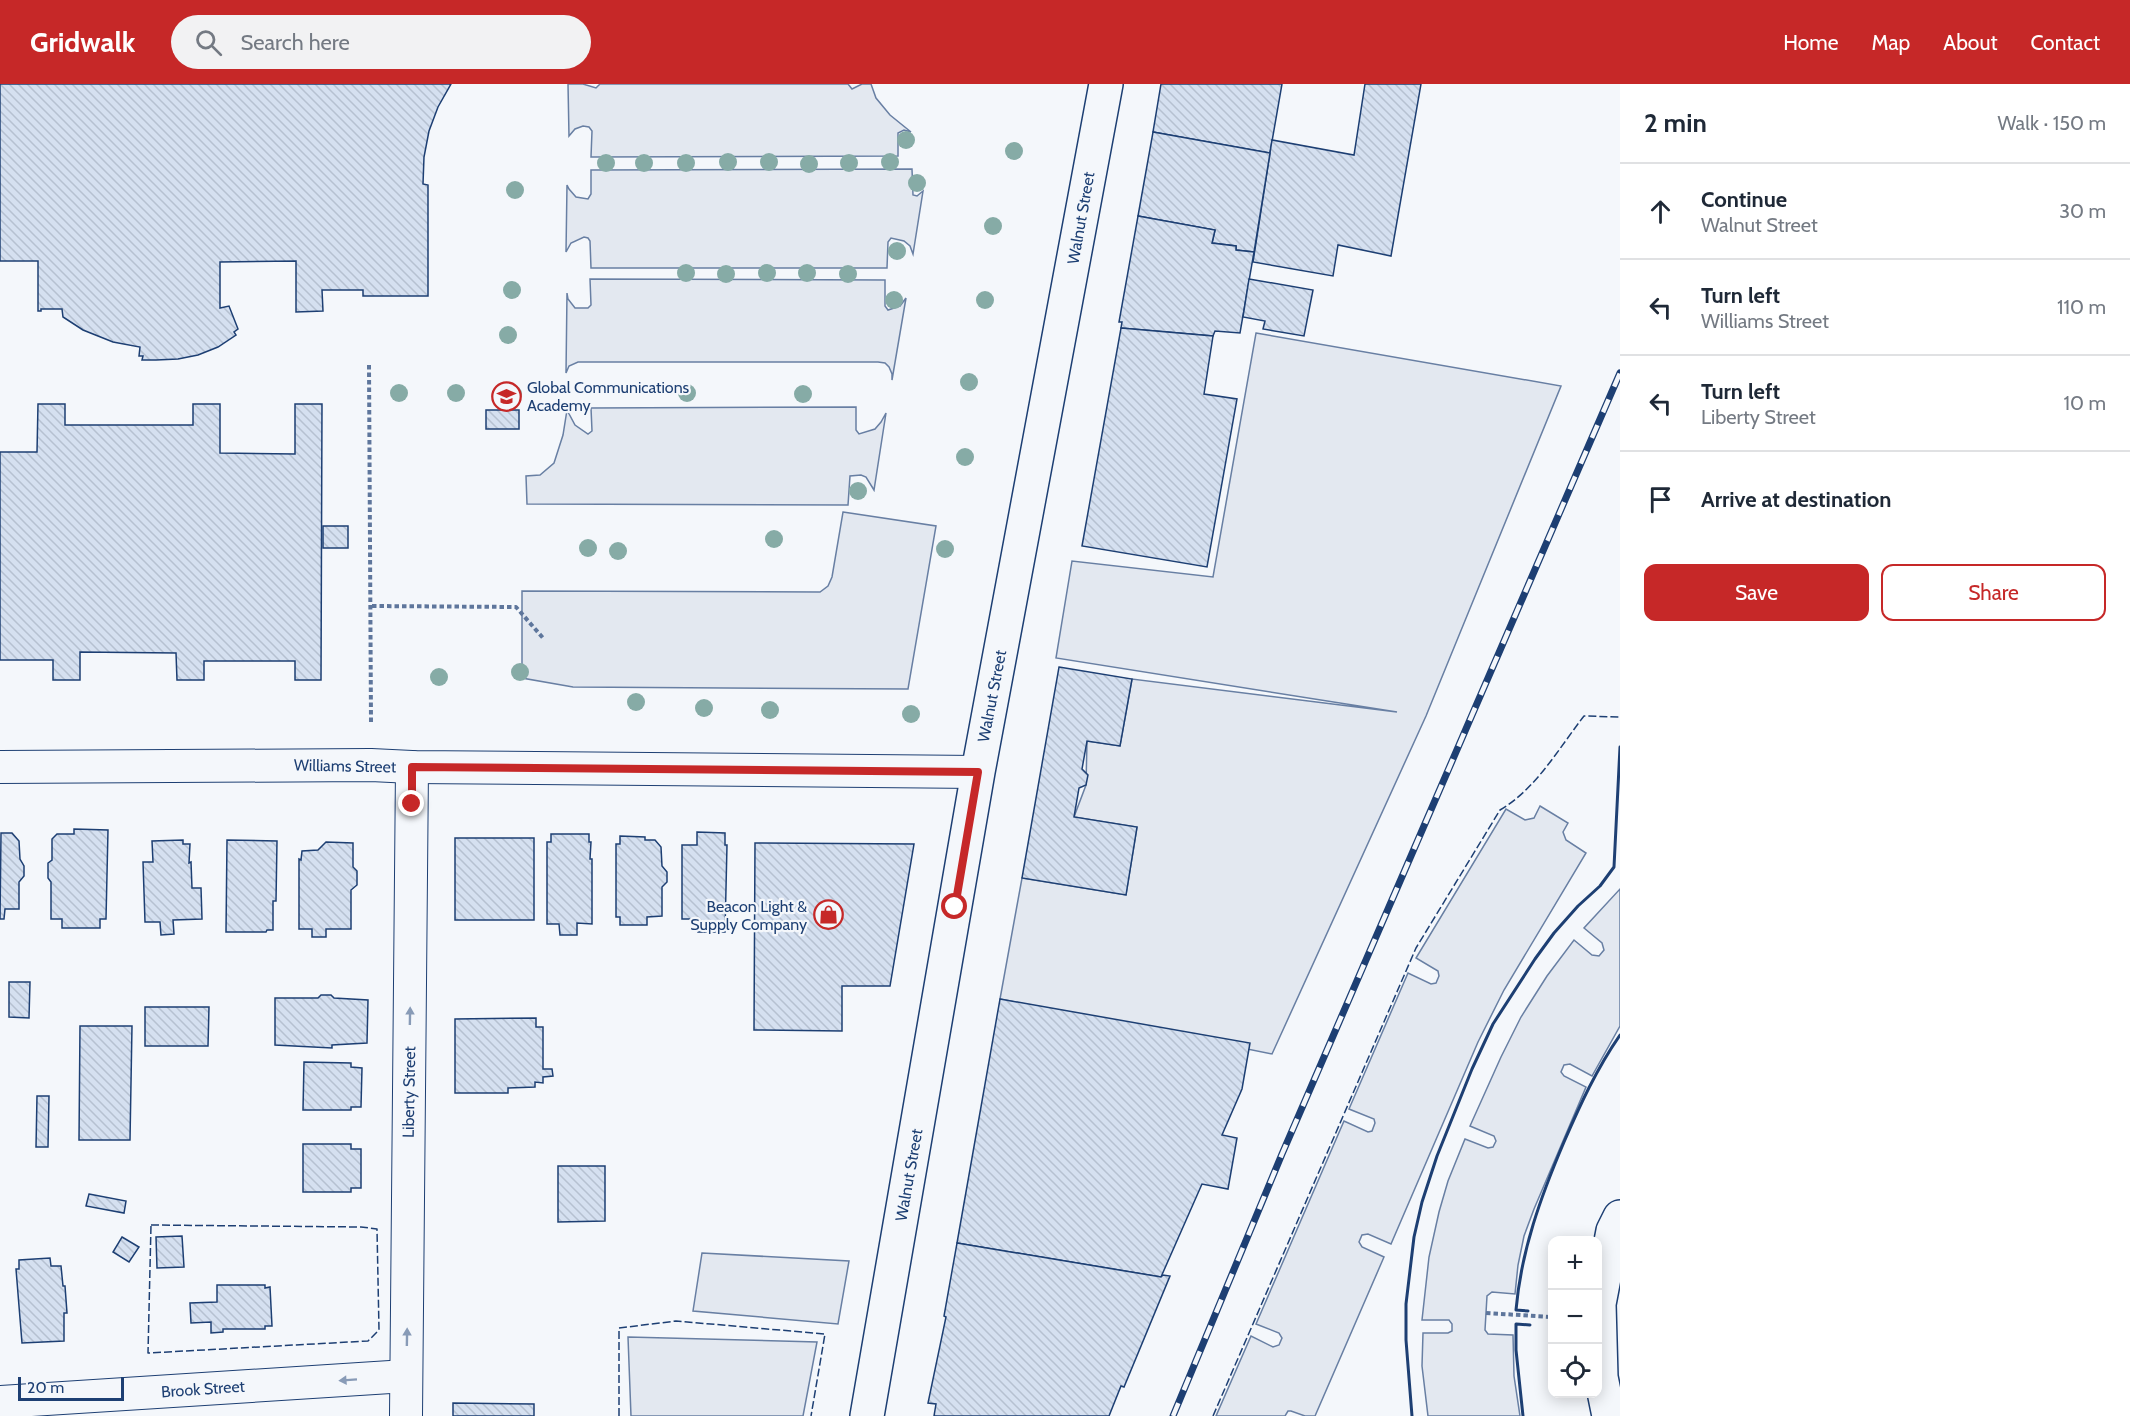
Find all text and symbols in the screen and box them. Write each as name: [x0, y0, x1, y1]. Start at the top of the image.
search box: [171, 15, 591, 69]
text: Gridwalk: [30, 25, 135, 59]
icon: search: [192, 26, 225, 59]
text: Search here: [240, 29, 350, 56]
text: Home: [1783, 30, 1839, 55]
text: Map: [1872, 30, 1910, 55]
text: About: [1943, 30, 1997, 55]
text: Contact: [2030, 30, 2100, 55]
text: 2 min: [1644, 107, 1707, 139]
text: Walk · 150 m: [1998, 111, 2106, 135]
street label: Walnut Street: [1064, 170, 1099, 266]
text: Continue: [1701, 186, 1787, 213]
icon: ahead: [1644, 195, 1677, 228]
text: 30 m: [2059, 199, 2106, 223]
text: Walnut Street: [1701, 213, 1818, 237]
text: Turn left: [1701, 282, 1780, 309]
icon: left: [1644, 291, 1677, 324]
text: 110 m: [2057, 295, 2106, 319]
text: Williams Street: [1701, 309, 1829, 333]
place label: Global Communications Academy: [527, 378, 690, 415]
text: Turn left: [1701, 378, 1780, 405]
school or university icon: Global Communications Academy: [490, 380, 522, 412]
icon: left: [1644, 387, 1677, 420]
text: 10 m: [2063, 391, 2106, 415]
text: Liberty Street: [1701, 405, 1816, 429]
icon: arrive: [1644, 483, 1677, 516]
text: Arrive at destination: [1701, 486, 1891, 513]
button: Save: [1644, 564, 1869, 621]
button: Share: [1881, 564, 2106, 621]
street label: Walnut Street: [974, 648, 1010, 744]
street label: Williams Street: [294, 756, 397, 776]
route end: [398, 790, 424, 816]
route start: [941, 893, 967, 919]
place label: Beacon Light & Supply Company: [690, 897, 807, 934]
shop icon: Beacon Light & Supply Company: [812, 899, 844, 931]
one-way arrow: [405, 1006, 415, 1025]
street label: Liberty Street: [399, 1045, 419, 1138]
street label: Walnut Street: [892, 1127, 927, 1223]
map controls: [1548, 1236, 1602, 1398]
button: +: [1548, 1236, 1602, 1290]
button: −: [1548, 1290, 1602, 1344]
one-way arrow: [402, 1327, 412, 1346]
button: locate: [1548, 1344, 1602, 1398]
scale bar: [18, 1374, 124, 1402]
one-way arrow: [338, 1376, 357, 1385]
street label: Brook Street: [161, 1377, 246, 1401]
text: 20 m: [27, 1378, 64, 1397]

